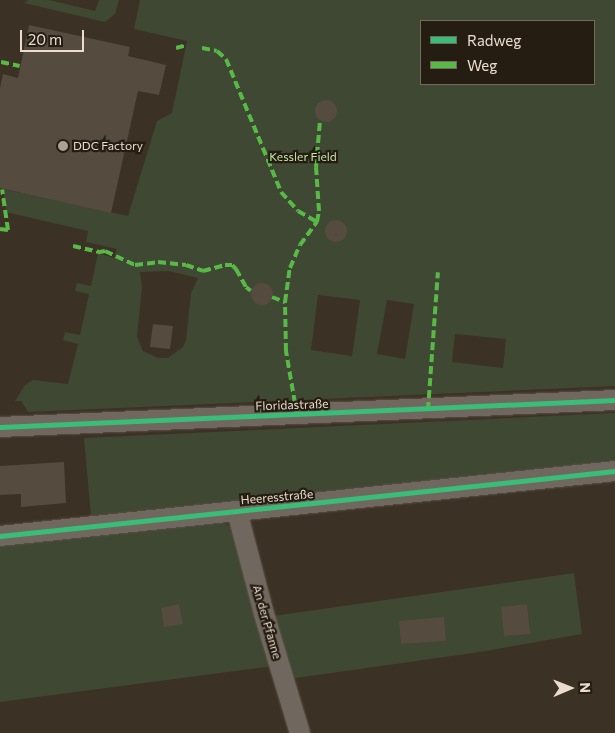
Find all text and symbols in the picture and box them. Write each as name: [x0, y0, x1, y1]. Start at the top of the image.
scale bar: [22, 20, 86, 52]
legend: [420, 20, 595, 85]
text: 20 m: [28, 30, 62, 48]
text: Radweg: [467, 31, 521, 49]
text: Weg: [467, 56, 497, 74]
place label: DDC Factory: [73, 139, 143, 153]
marker: DDC Factory: [57, 140, 69, 152]
park label: Kessler Field: [269, 150, 337, 164]
street label: Floridastraße: [255, 397, 329, 413]
street label: Heeresstraße: [240, 487, 314, 507]
street label: An der Pfanne: [250, 583, 284, 661]
north arrow: [545, 663, 595, 713]
text: N: [577, 682, 594, 693]

